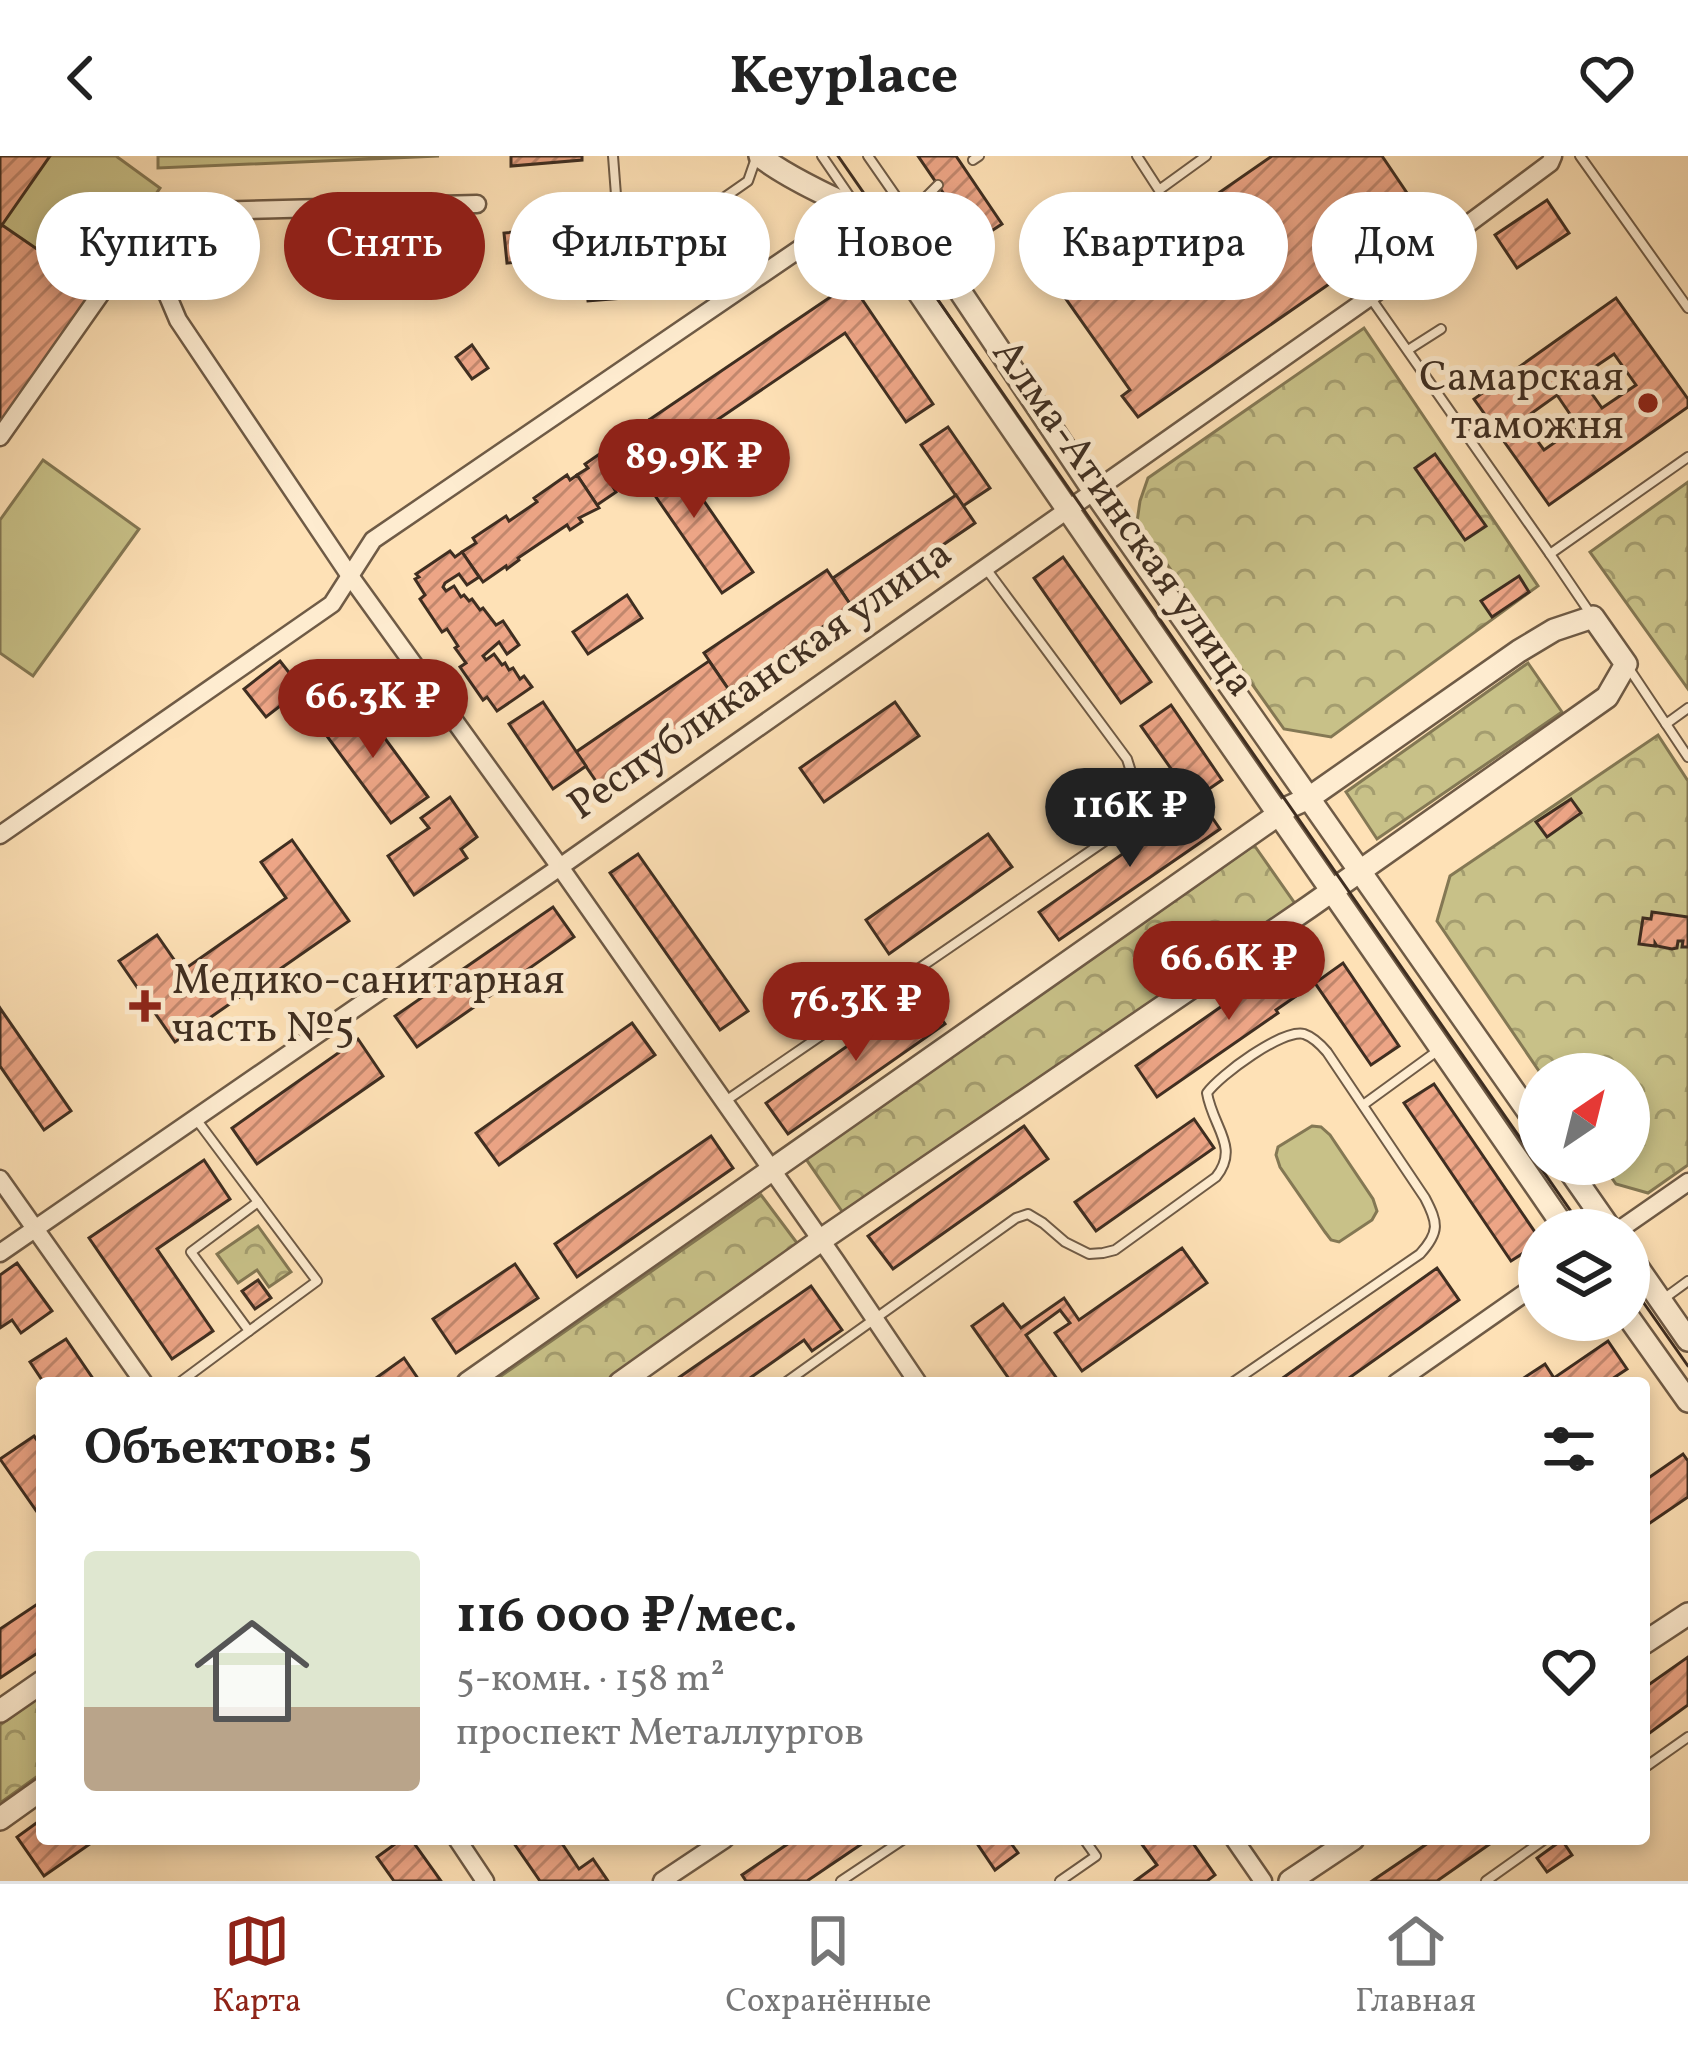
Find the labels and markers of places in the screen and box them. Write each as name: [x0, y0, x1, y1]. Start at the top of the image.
place label: Самарская таможня: [1419, 350, 1624, 457]
marker: Самарская таможня: [1635, 390, 1661, 416]
pin: 89.9K ₽: [583, 419, 805, 521]
pin: 66.3K ₽: [262, 659, 484, 761]
pin: 116K ₽: [1032, 768, 1228, 870]
pin: 66.6K ₽: [1118, 921, 1340, 1023]
place label: Медико-санитарная часть №5: [172, 953, 565, 1060]
pin: 76.3K ₽: [745, 962, 967, 1064]
marker: Медико-санитарная часть №5: [129, 990, 161, 1022]

